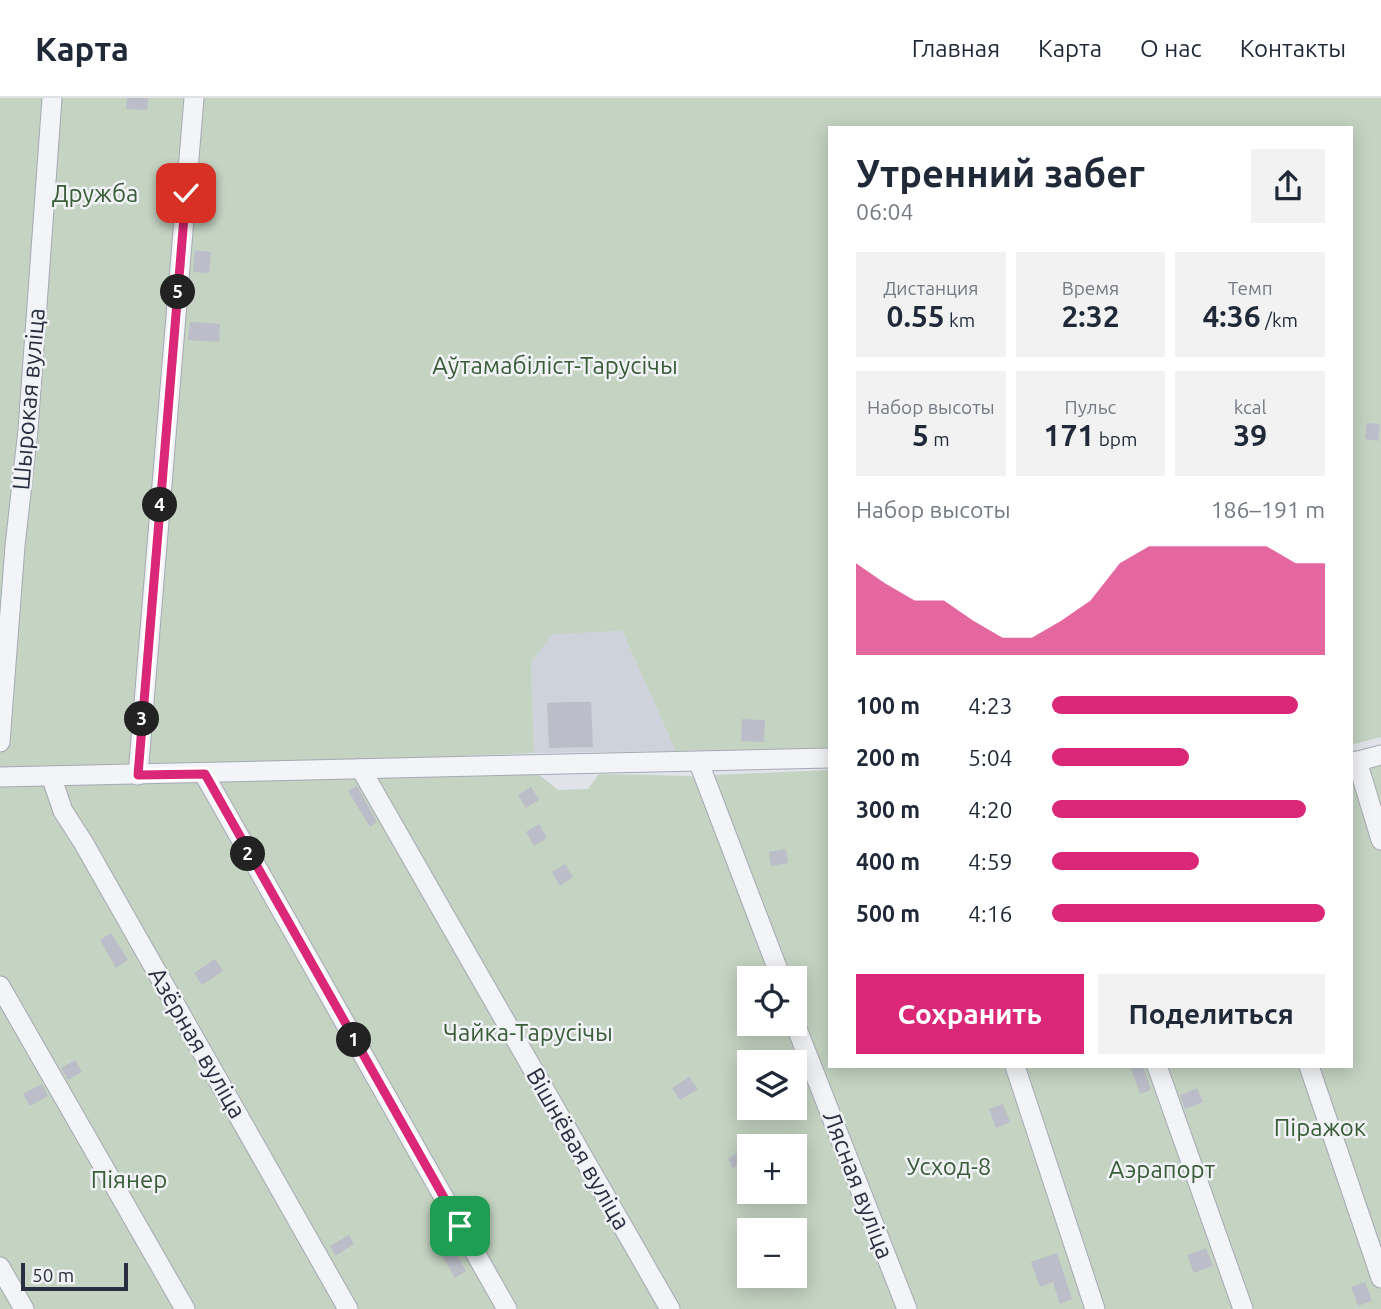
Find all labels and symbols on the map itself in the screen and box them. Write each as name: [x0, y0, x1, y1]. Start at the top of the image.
pin: [156, 163, 216, 223]
park label: Дружба: [52, 180, 138, 207]
pin: 5: [160, 274, 196, 310]
street label: Шырокая вуліца: [7, 307, 50, 491]
park label: Аўтамабіліст-Тарусічы: [432, 352, 678, 379]
pin: 4: [142, 488, 178, 522]
pin: 3: [124, 702, 160, 736]
pin: 2: [230, 836, 266, 872]
street label: Азёрная вуліца: [143, 963, 252, 1123]
park label: Чайка-Тарусічы: [443, 1019, 613, 1046]
pin: 1: [336, 1023, 372, 1058]
street label: Вішнёвая вуліца: [521, 1063, 636, 1234]
street label: Лясная вуліца: [818, 1107, 899, 1262]
park label: Піражок: [1274, 1114, 1366, 1141]
park label: Усход-8: [907, 1153, 991, 1180]
park label: Аэрапорт: [1109, 1156, 1216, 1183]
park label: Піянер: [91, 1166, 167, 1193]
pin: [430, 1196, 490, 1256]
scale bar: [21, 1260, 128, 1292]

